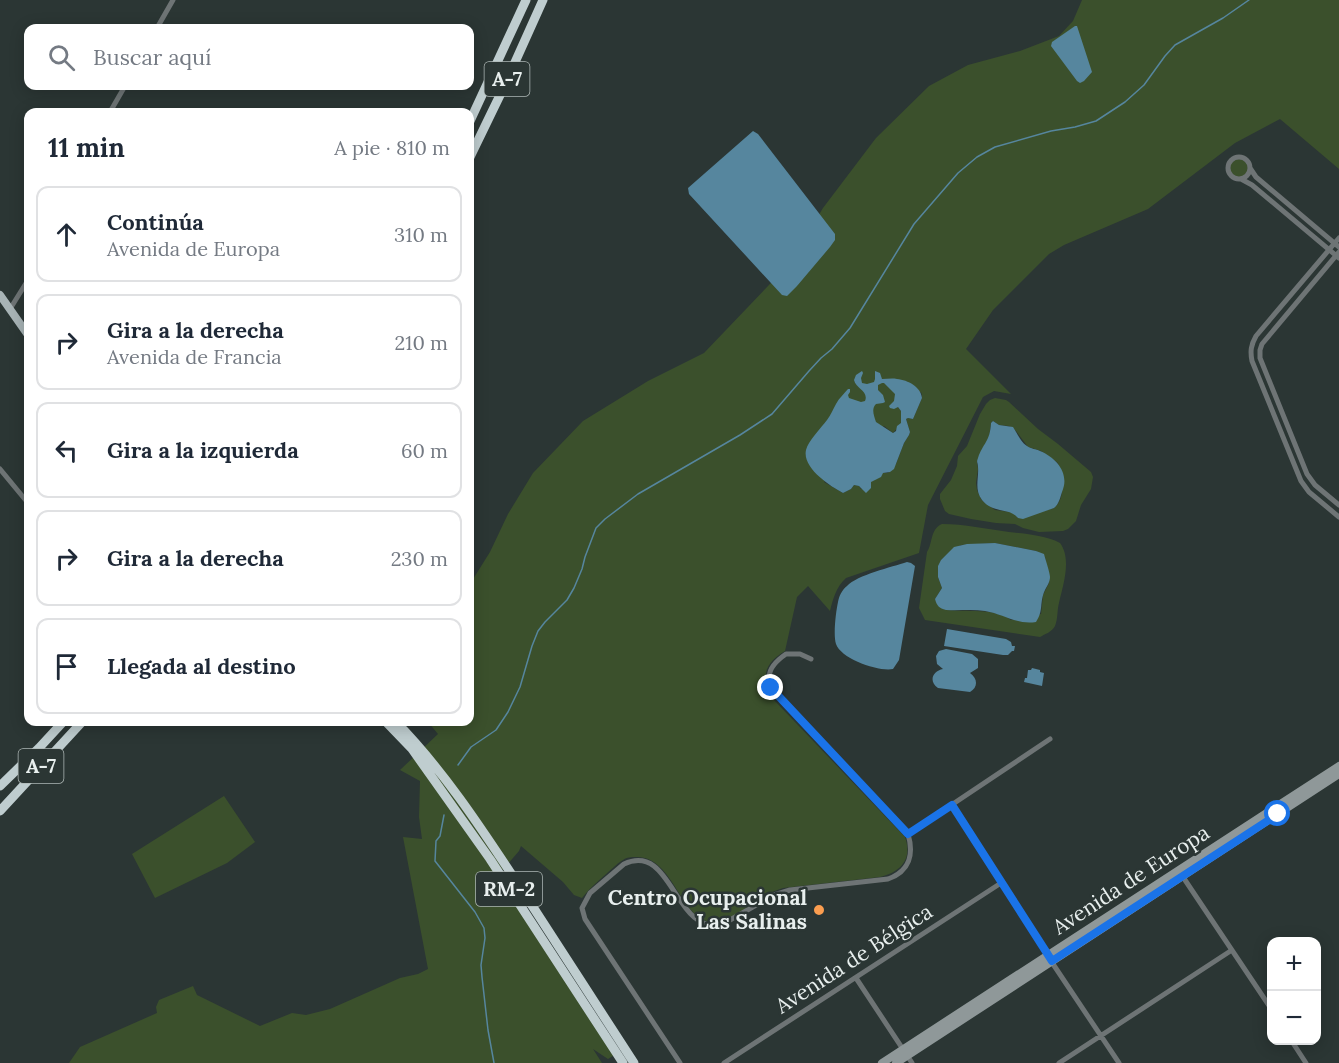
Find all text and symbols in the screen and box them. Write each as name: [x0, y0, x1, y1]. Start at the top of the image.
search box: [24, 24, 474, 90]
icon: search: [45, 41, 78, 74]
text: Buscar aquí: [93, 43, 211, 71]
road number: A-7: [484, 62, 530, 96]
text: 11 min: [48, 131, 125, 164]
text: A pie · 810 m: [334, 135, 450, 160]
text: Continúa: [107, 208, 204, 236]
icon: ahead: [50, 218, 83, 251]
text: 310 m: [394, 222, 448, 247]
text: Avenida de Europa: [107, 236, 280, 261]
text: Gira a la derecha: [107, 316, 284, 344]
icon: right: [50, 326, 83, 359]
text: 210 m: [394, 330, 448, 355]
text: Avenida de Francia: [107, 344, 282, 369]
icon: left: [50, 434, 83, 467]
text: Gira a la izquierda: [107, 436, 299, 464]
text: 60 m: [401, 438, 448, 463]
icon: right: [50, 542, 83, 575]
text: Gira a la derecha: [107, 544, 284, 572]
text: 230 m: [391, 546, 448, 571]
icon: arrive: [50, 650, 83, 683]
text: Llegada al destino: [107, 652, 296, 680]
route end: [757, 674, 783, 700]
road number: A-7: [18, 749, 63, 783]
route start: [1264, 800, 1290, 826]
street label: Avenida de Europa: [1046, 819, 1214, 941]
road number: RM-2: [476, 872, 542, 906]
place label: Centro Ocupacional Las Salinas: [608, 884, 807, 935]
street label: Avenida de Bélgica: [769, 898, 937, 1020]
marker: Centro Ocupacional Las Salinas: [812, 903, 826, 917]
map controls: [1267, 937, 1321, 1045]
button: +: [1267, 937, 1321, 991]
button: −: [1267, 991, 1321, 1045]

